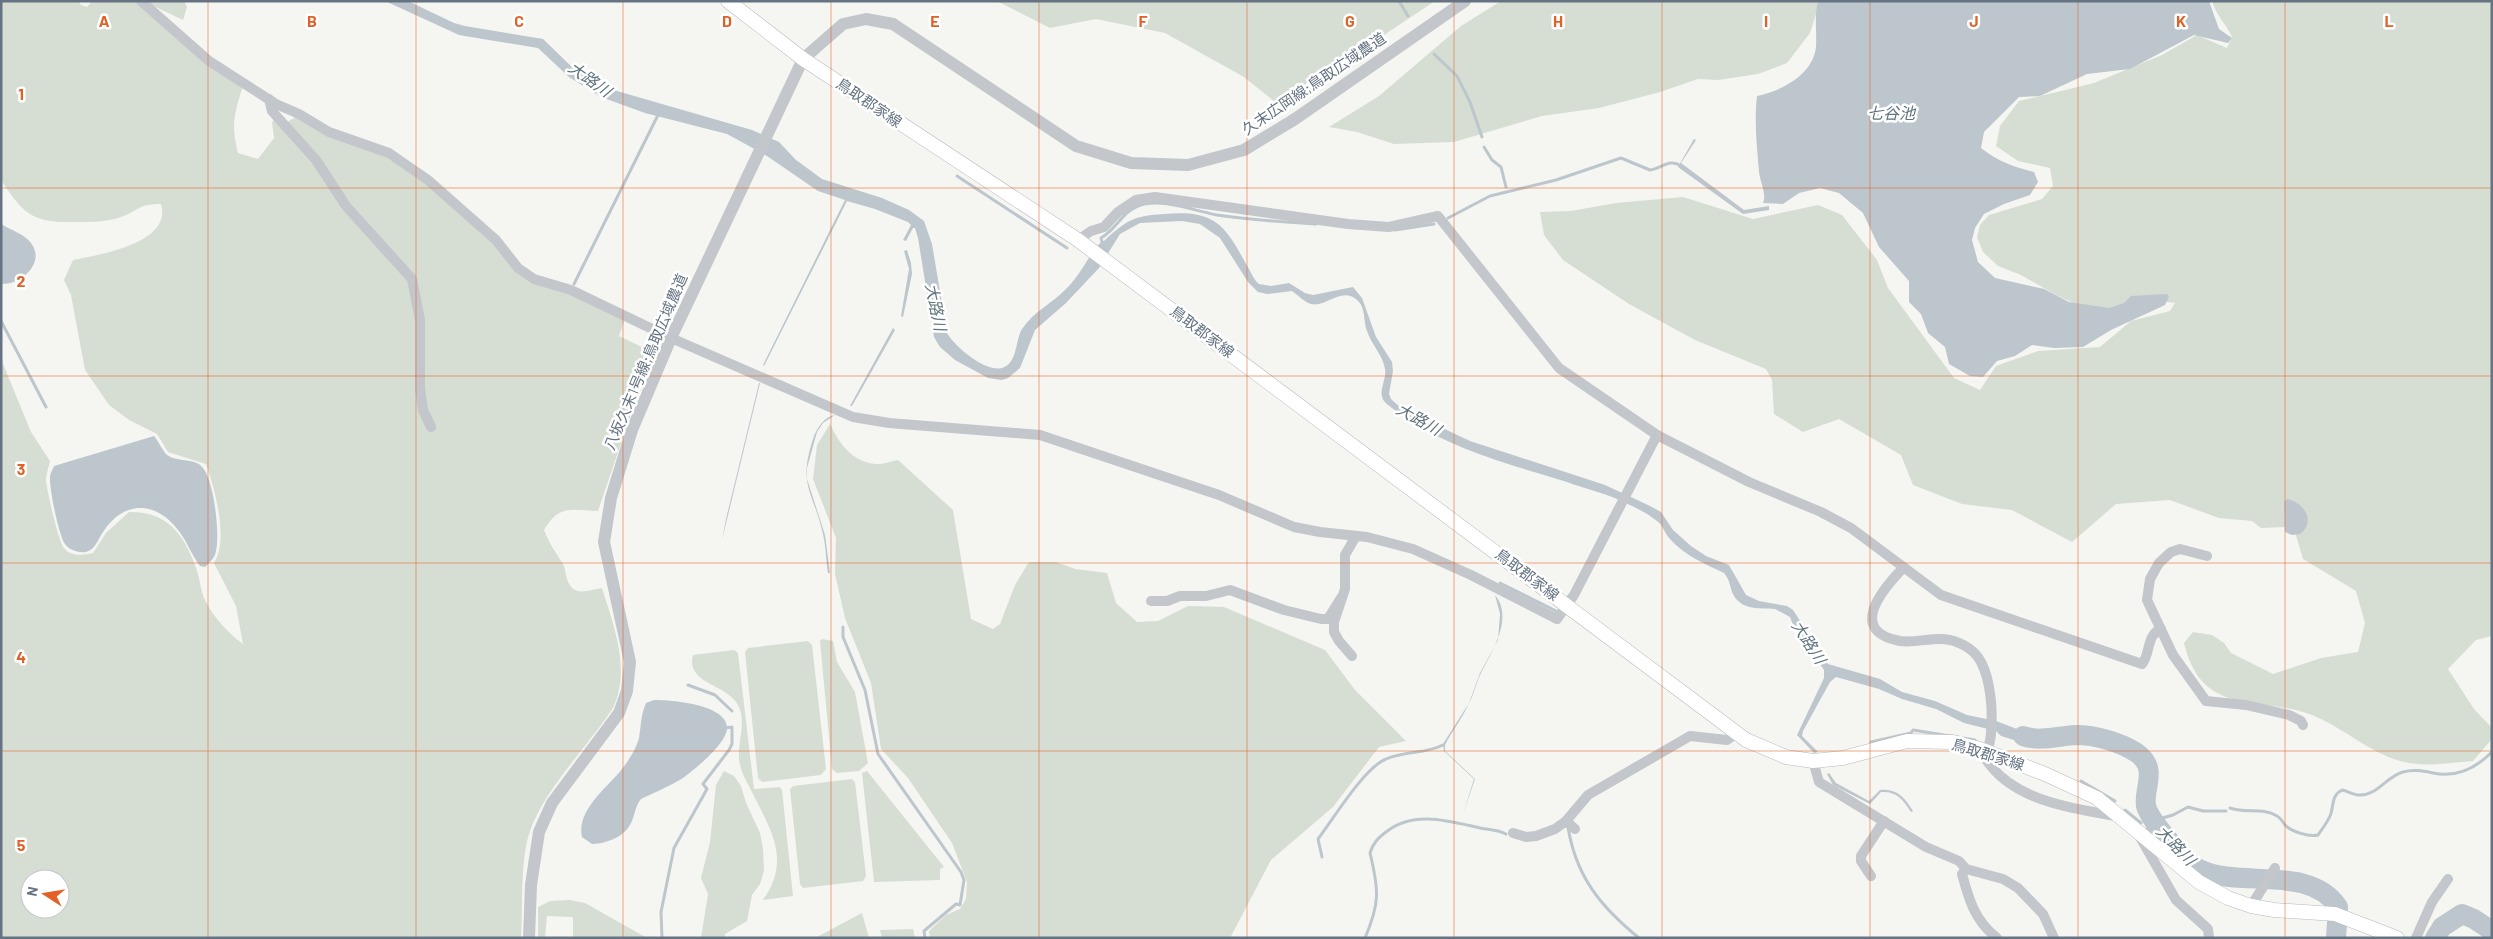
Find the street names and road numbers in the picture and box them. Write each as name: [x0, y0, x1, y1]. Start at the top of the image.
street label: 久末広岡線;鳥取広域農道: [1238, 28, 1389, 138]
street label: 鳥取郡家線: [833, 74, 906, 131]
street label: 八坂久末1号線;鳥取広域農道: [600, 271, 690, 453]
street label: 鳥取郡家線: [1167, 301, 1238, 361]
street label: 鳥取郡家線: [1492, 544, 1563, 604]
street label: 鳥取郡家線: [1950, 734, 2027, 774]

